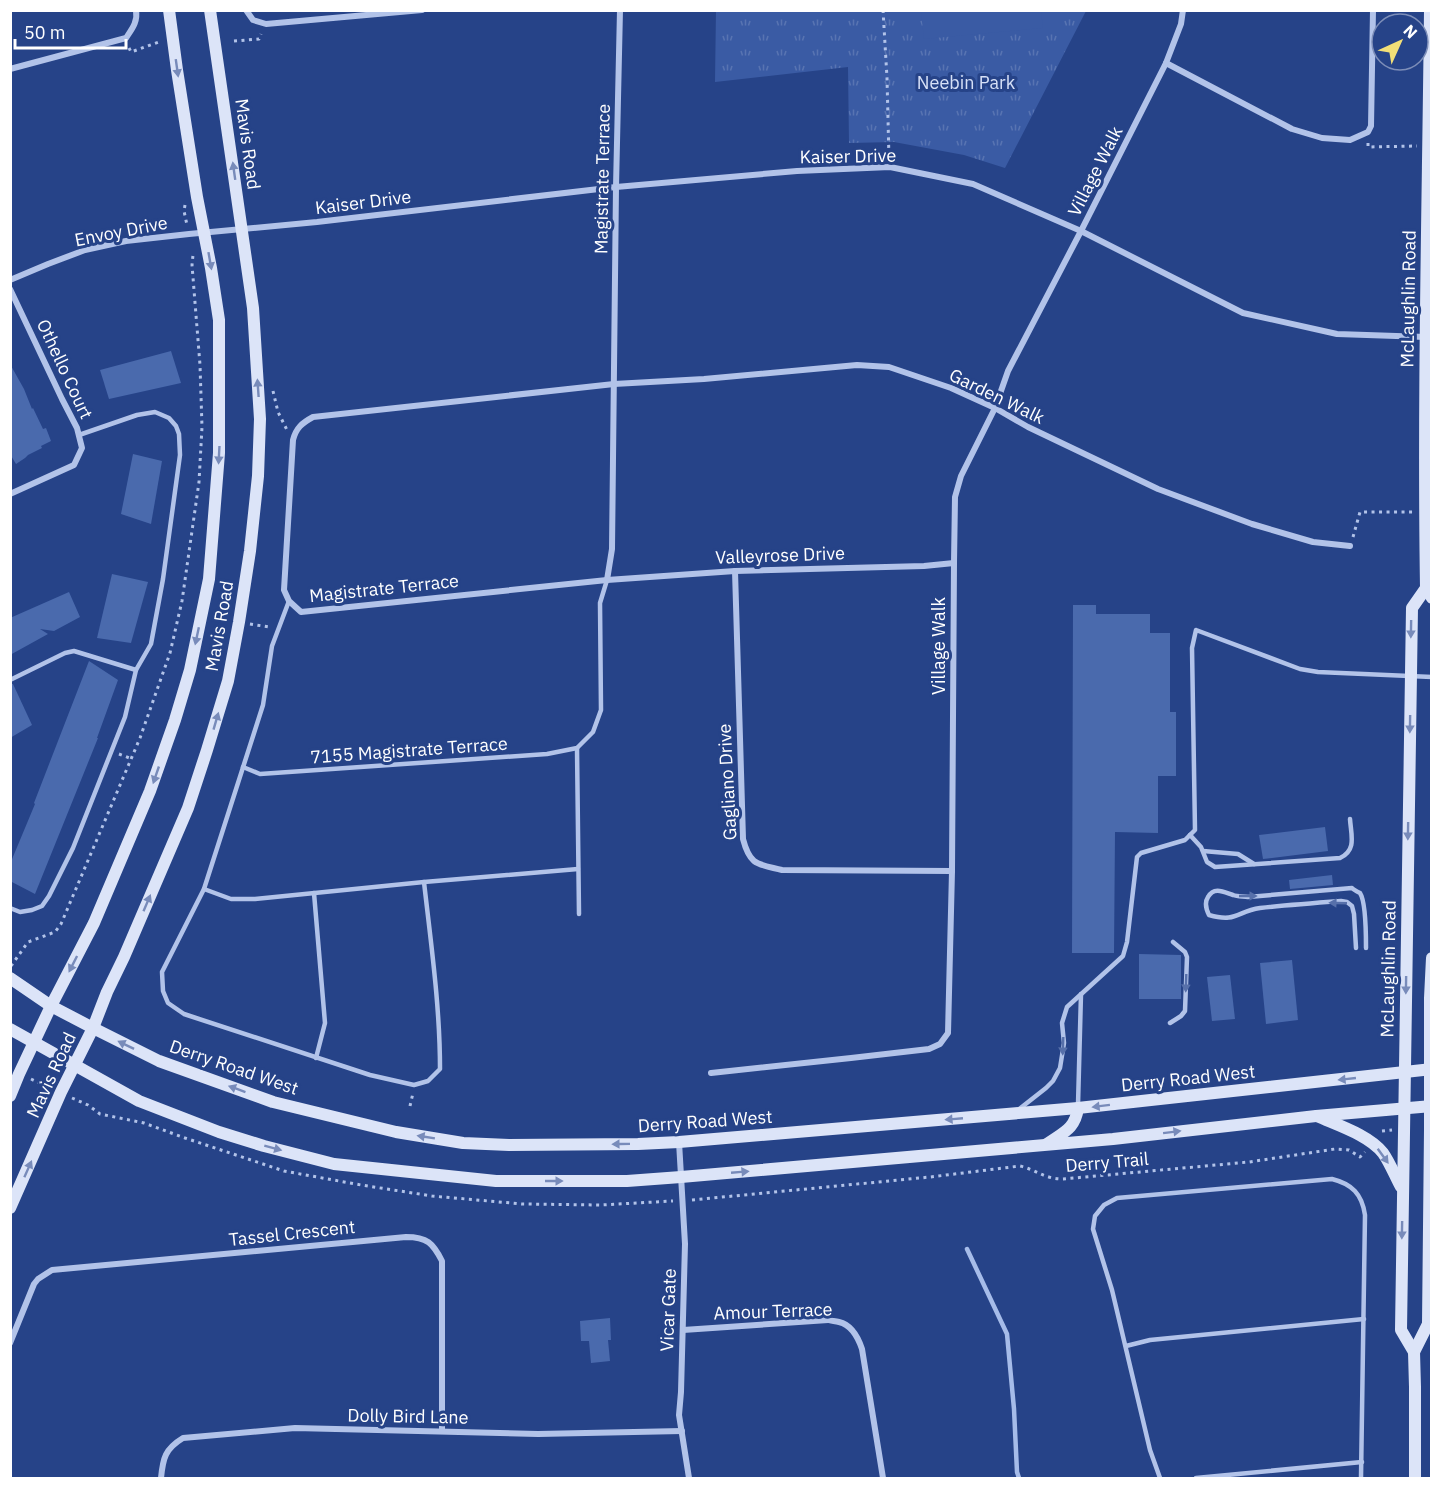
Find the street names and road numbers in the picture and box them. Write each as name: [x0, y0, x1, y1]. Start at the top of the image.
street label: Mavis Road: [230, 97, 266, 191]
street label: Magistrate Terrace: [589, 104, 615, 254]
street label: Village Walk: [1062, 122, 1128, 220]
street label: Kaiser Drive: [800, 144, 897, 168]
street label: Kaiser Drive: [314, 185, 412, 219]
street label: Envoy Drive: [73, 211, 170, 251]
street label: McLaughlin Road: [1395, 230, 1421, 368]
street label: Othello Court: [32, 315, 98, 423]
street label: Garden Walk: [946, 363, 1049, 429]
street label: Valleyrose Drive: [715, 541, 845, 569]
street label: Magistrate Terrace: [308, 569, 460, 607]
street label: Mavis Road: [200, 579, 238, 673]
street label: Village Walk: [927, 596, 950, 695]
street label: Gagliano Drive: [712, 723, 742, 841]
street label: 7155 Magistrate Terrace: [310, 732, 509, 768]
street label: McLaughlin Road: [1375, 900, 1401, 1038]
street label: Mavis Road: [21, 1029, 81, 1121]
street label: Derry Road West: [167, 1034, 301, 1100]
street label: Derry Road West: [1120, 1060, 1256, 1096]
street label: Derry Road West: [637, 1105, 773, 1137]
street label: Derry Trail: [1064, 1147, 1150, 1177]
street label: Tassel Crescent: [228, 1215, 356, 1251]
street label: Vicar Gate: [655, 1268, 681, 1352]
street label: Amour Terrace: [713, 1297, 833, 1325]
street label: Dolly Bird Lane: [347, 1403, 469, 1429]

